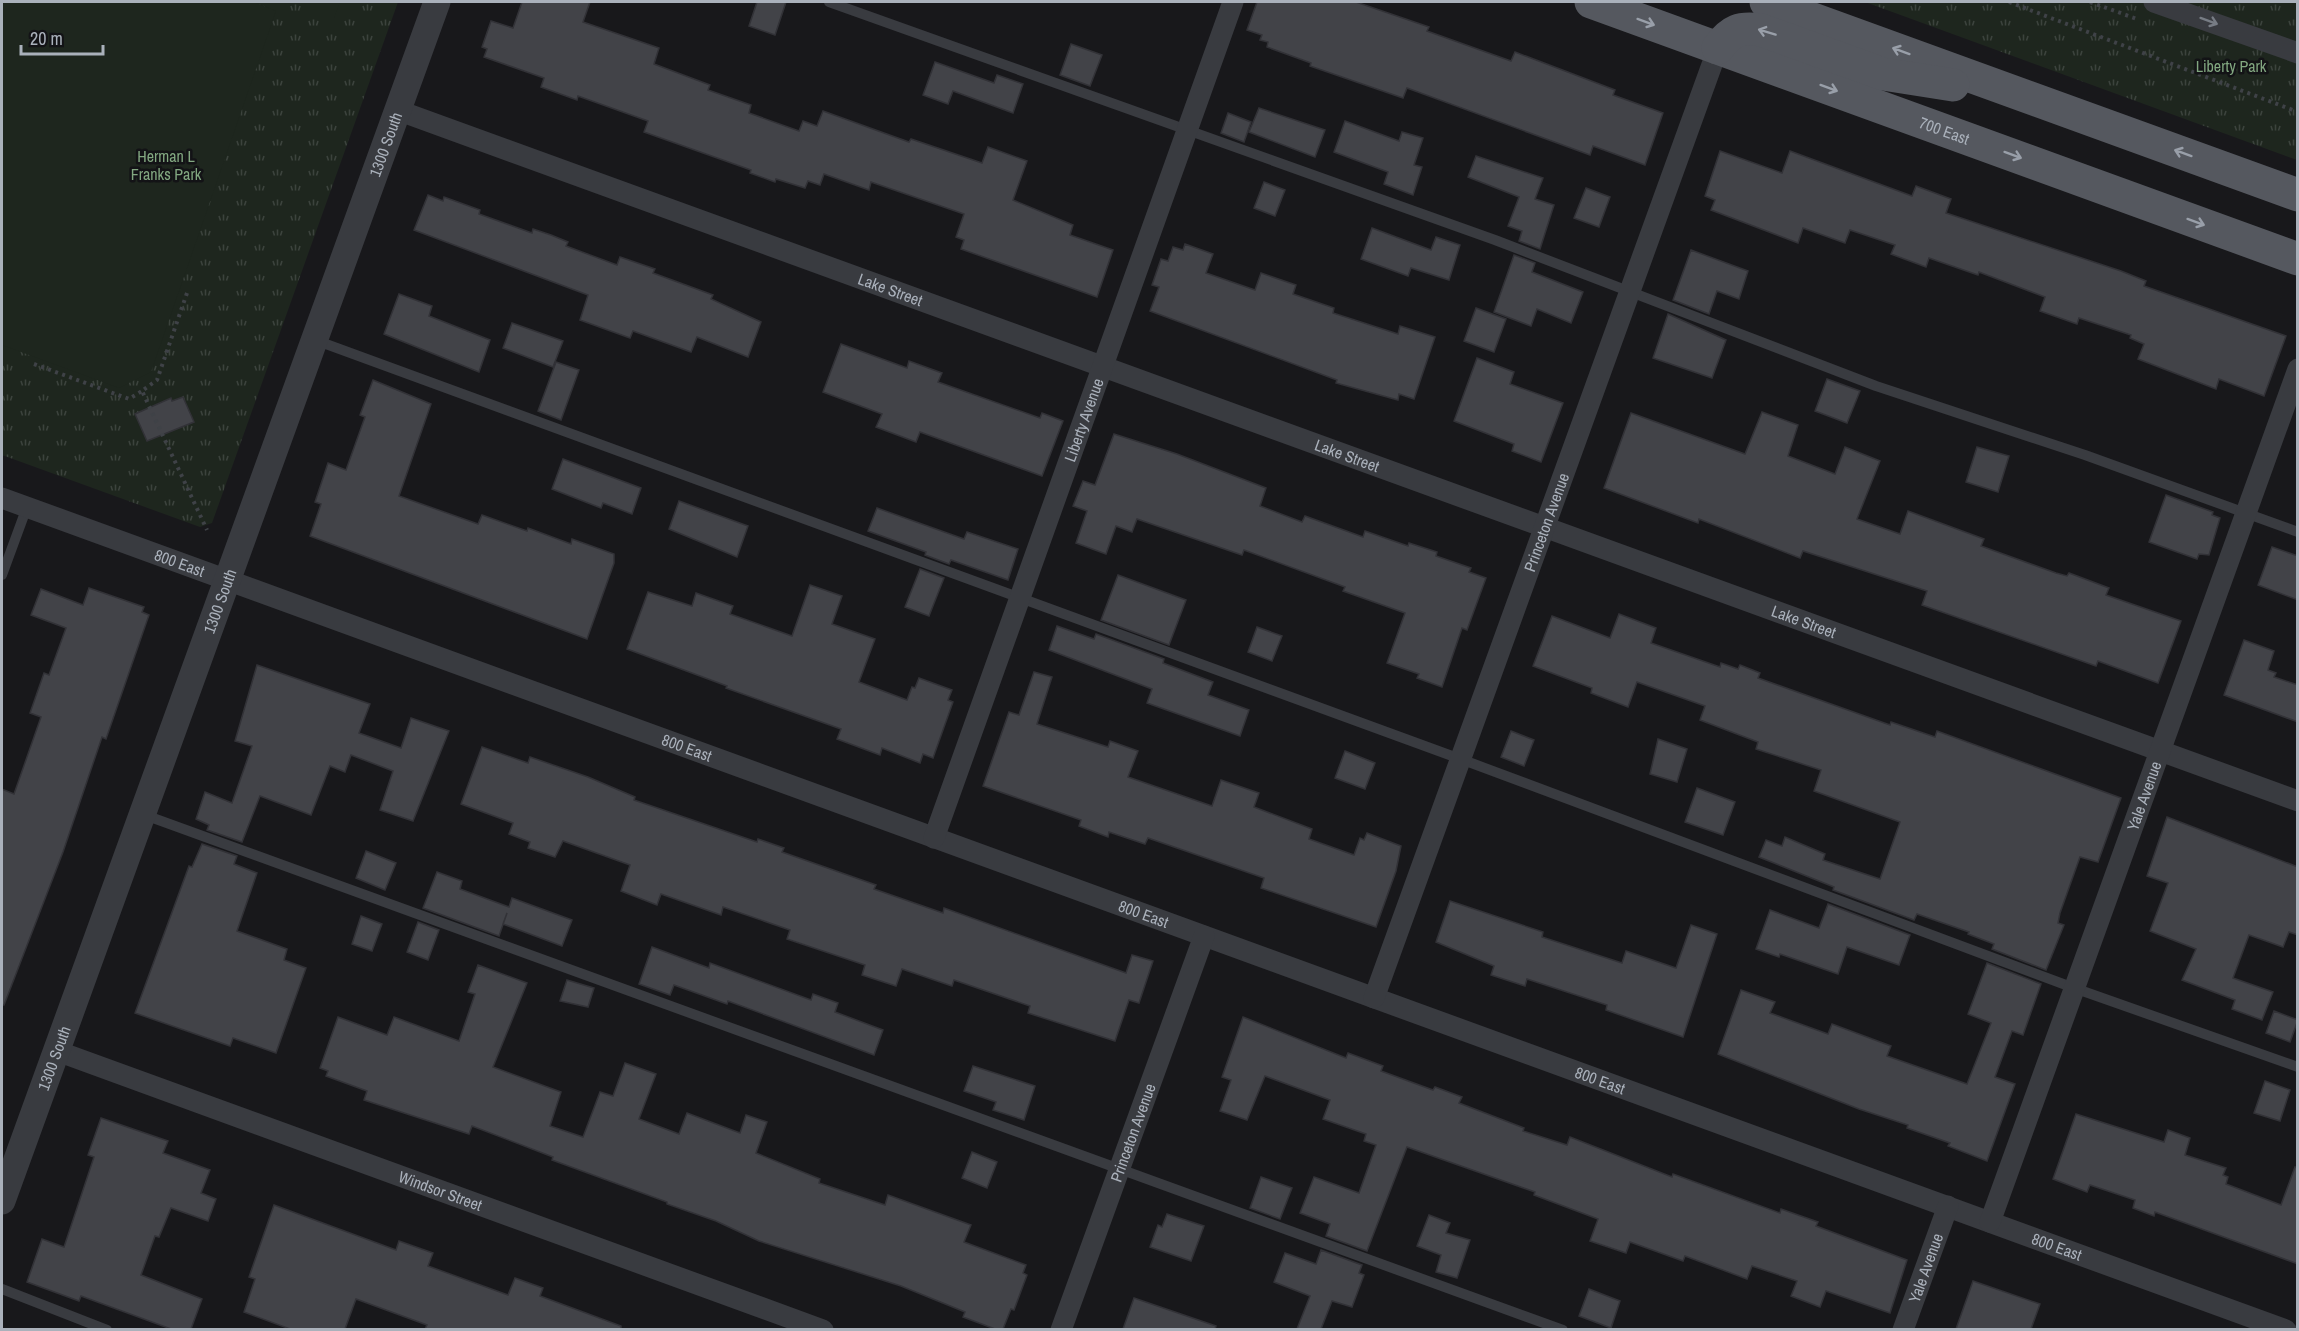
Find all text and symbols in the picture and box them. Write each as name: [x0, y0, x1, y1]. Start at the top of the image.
one-way arrow: [1636, 17, 1655, 28]
one-way arrow: [2200, 17, 2218, 28]
scale bar: [21, 18, 104, 56]
text: 20 m: [30, 26, 63, 51]
one-way arrow: [1758, 26, 1777, 37]
one-way arrow: [1893, 44, 1911, 55]
park label: Liberty Park: [2196, 55, 2267, 77]
one-way arrow: [1820, 84, 1838, 95]
street label: 1300 South: [364, 109, 407, 180]
street label: 700 East: [1916, 111, 1973, 150]
park label: Herman L Franks Park: [131, 145, 202, 185]
one-way arrow: [2174, 147, 2193, 158]
one-way arrow: [2003, 150, 2022, 161]
one-way arrow: [2186, 217, 2205, 228]
street label: Lake Street: [855, 268, 926, 311]
street label: Liberty Avenue: [1058, 375, 1109, 465]
street label: Lake Street: [1312, 434, 1383, 477]
street label: Princeton Avenue: [1518, 470, 1574, 575]
street label: 800 East: [151, 543, 208, 582]
street label: 1300 South: [198, 566, 241, 637]
street label: Lake Street: [1769, 600, 1840, 643]
street label: 800 East: [659, 728, 715, 767]
street label: Yale Avenue: [2121, 758, 2167, 834]
street label: 800 East: [1116, 895, 1172, 933]
street label: 1300 South: [32, 1023, 76, 1093]
street label: 800 East: [1572, 1061, 1629, 1100]
street label: Princeton Avenue: [1105, 1080, 1161, 1185]
street label: Windsor Street: [395, 1165, 486, 1216]
street label: 800 East: [2029, 1227, 2085, 1266]
street label: Yale Avenue: [1903, 1230, 1948, 1306]

